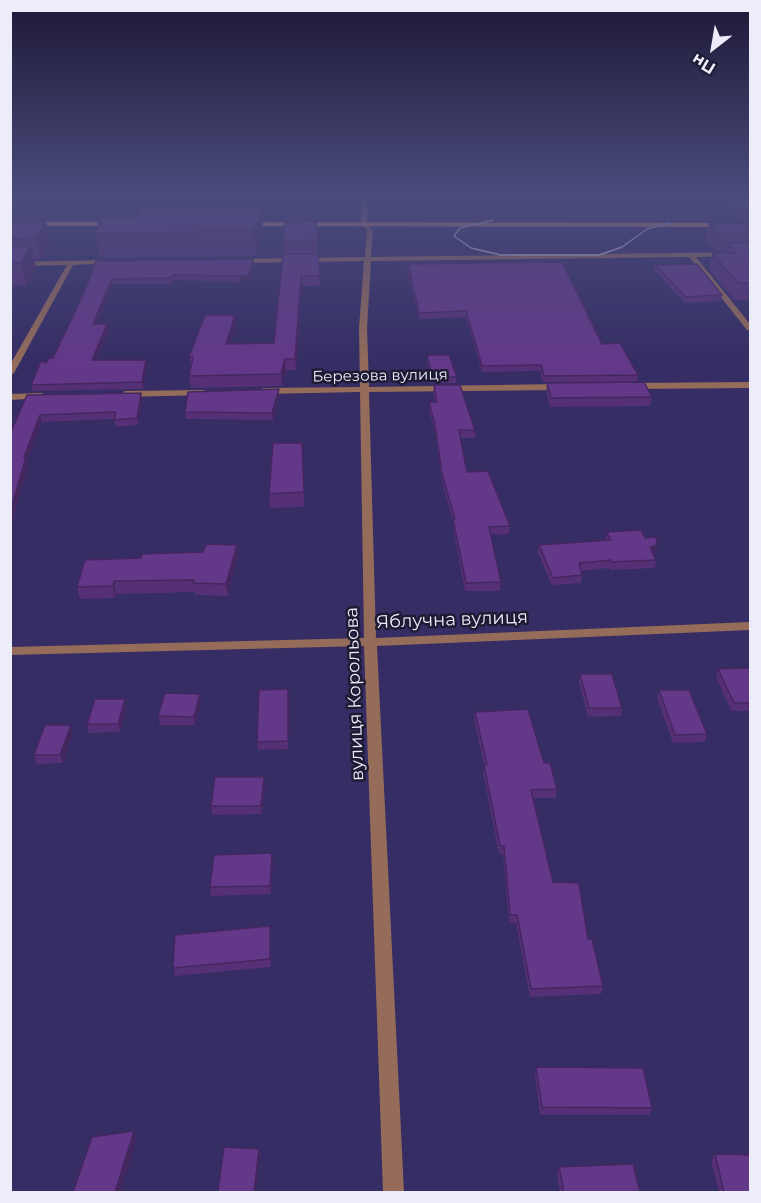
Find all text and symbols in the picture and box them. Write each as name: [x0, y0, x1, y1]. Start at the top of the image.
north arrow: [683, 18, 743, 78]
text: Пн: [688, 50, 719, 78]
street label: Березова вулиця: [312, 366, 448, 386]
street label: вулиця Корольова: [341, 607, 369, 781]
street label: Яблучна вулиця: [376, 607, 528, 633]

